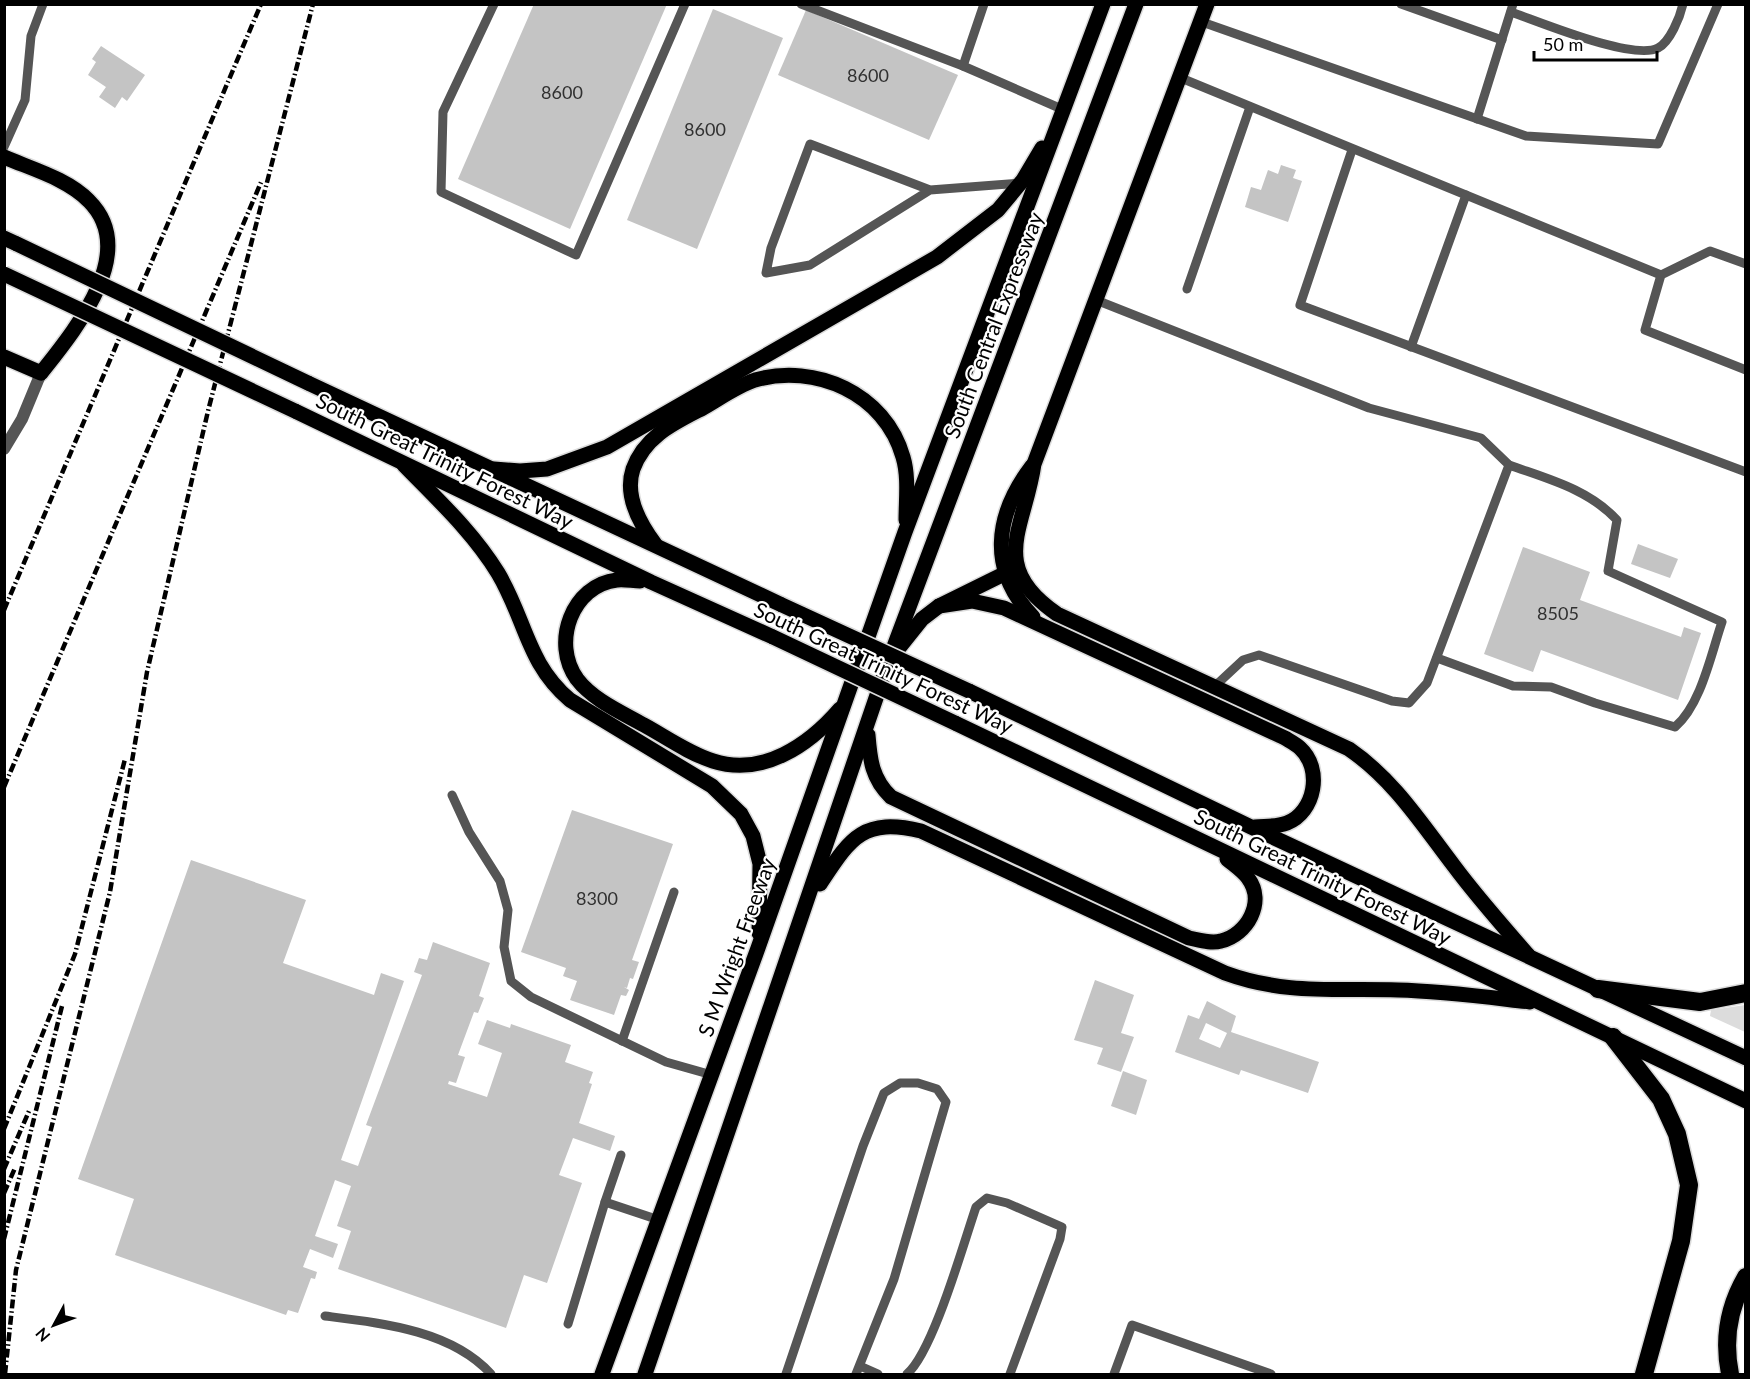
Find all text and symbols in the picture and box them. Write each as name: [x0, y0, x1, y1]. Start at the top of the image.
scale bar: [1534, 24, 1657, 62]
text: 50 m: [1543, 33, 1583, 55]
house number: 8600: [847, 64, 889, 86]
house number: 8600: [541, 81, 583, 103]
house number: 8600: [684, 118, 726, 140]
street label: South Central Expressway: [938, 208, 1048, 442]
street label: South Great Trinity Forest Way: [312, 387, 578, 533]
street label: South Great Trinity Forest Way: [751, 596, 1018, 738]
house number: 8505: [1537, 602, 1579, 624]
street label: South Great Trinity Forest Way: [1190, 803, 1456, 949]
street label: S M Wright Freeway: [692, 854, 780, 1040]
house number: 8300: [576, 887, 618, 909]
north arrow: [24, 1295, 84, 1355]
text: N: [31, 1324, 54, 1346]

